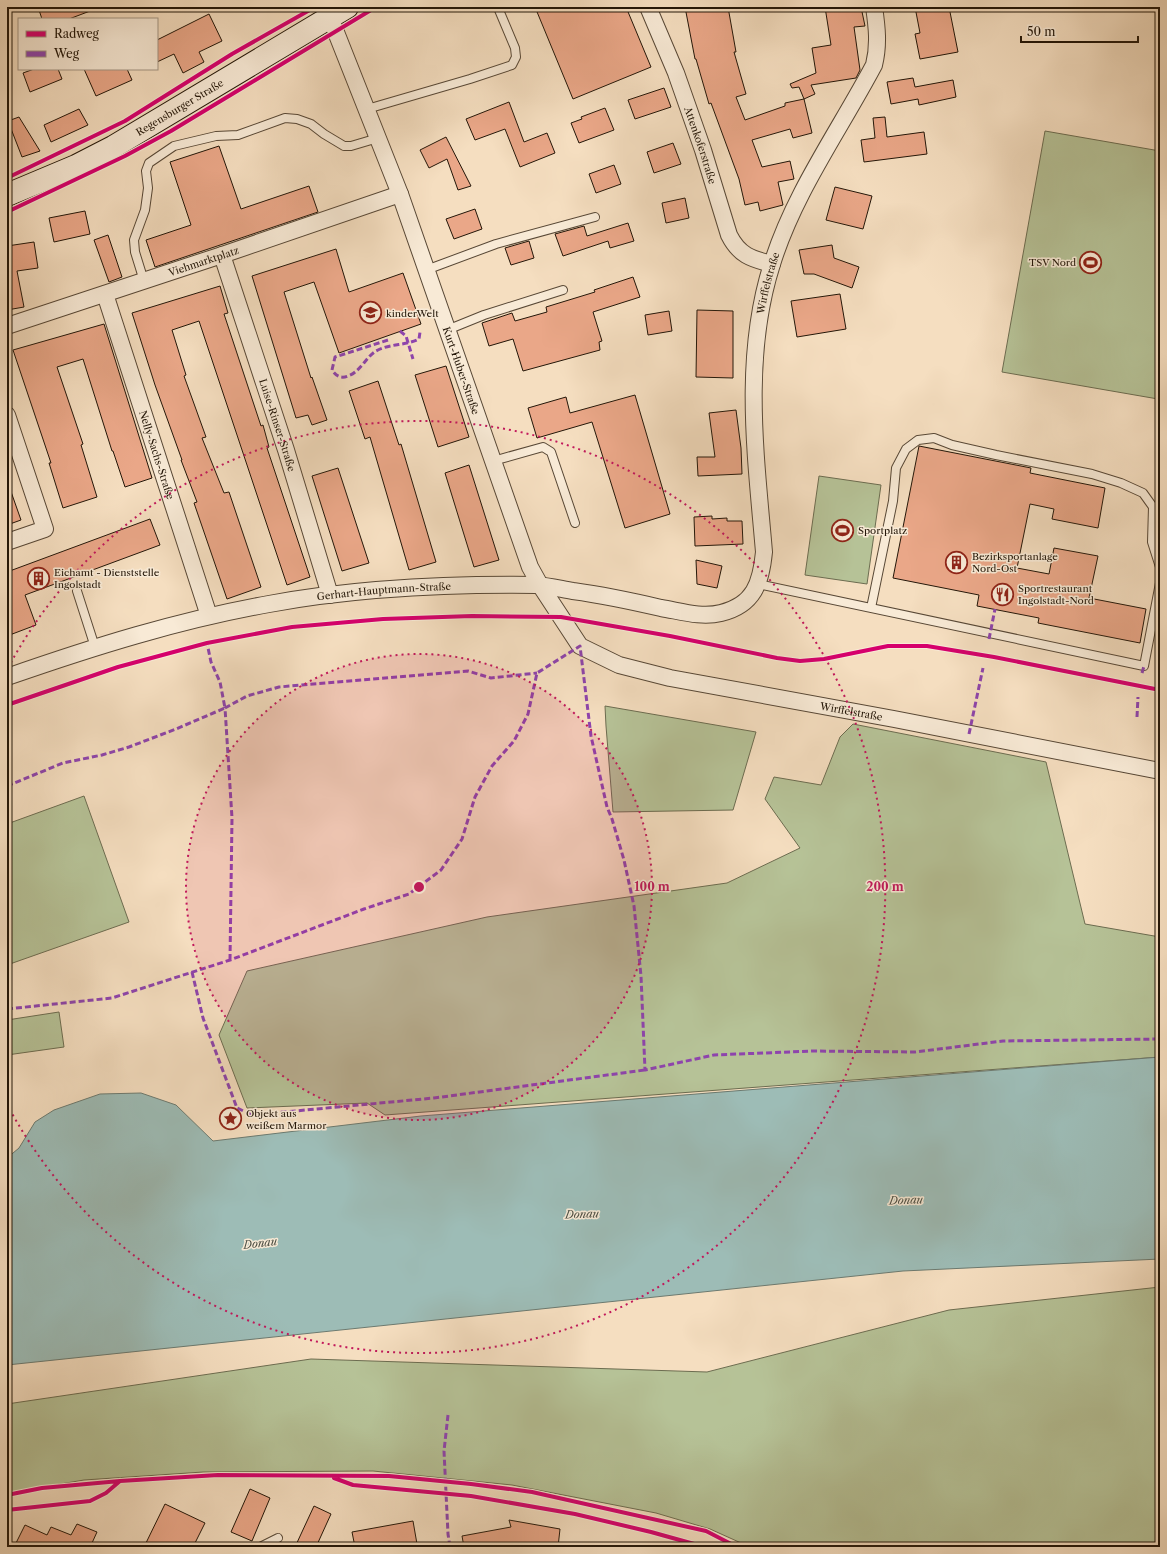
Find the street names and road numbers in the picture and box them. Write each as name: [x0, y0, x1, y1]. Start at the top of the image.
street label: Regensburger Straße: [133, 76, 226, 138]
street label: Attenkoferstraße: [681, 104, 720, 186]
street label: Viehmarktplatz: [166, 243, 240, 279]
street label: Wirffelstraße: [753, 250, 782, 316]
street label: Kurt-Huber-Straße: [440, 325, 483, 417]
street label: Luise-Rinser-Straße: [257, 377, 299, 473]
street label: Nelly-Sachs-Straße: [137, 409, 177, 501]
street label: Gerhart-Hauptmann-Straße: [316, 579, 452, 603]
street label: Wirffelstraße: [818, 699, 884, 723]

